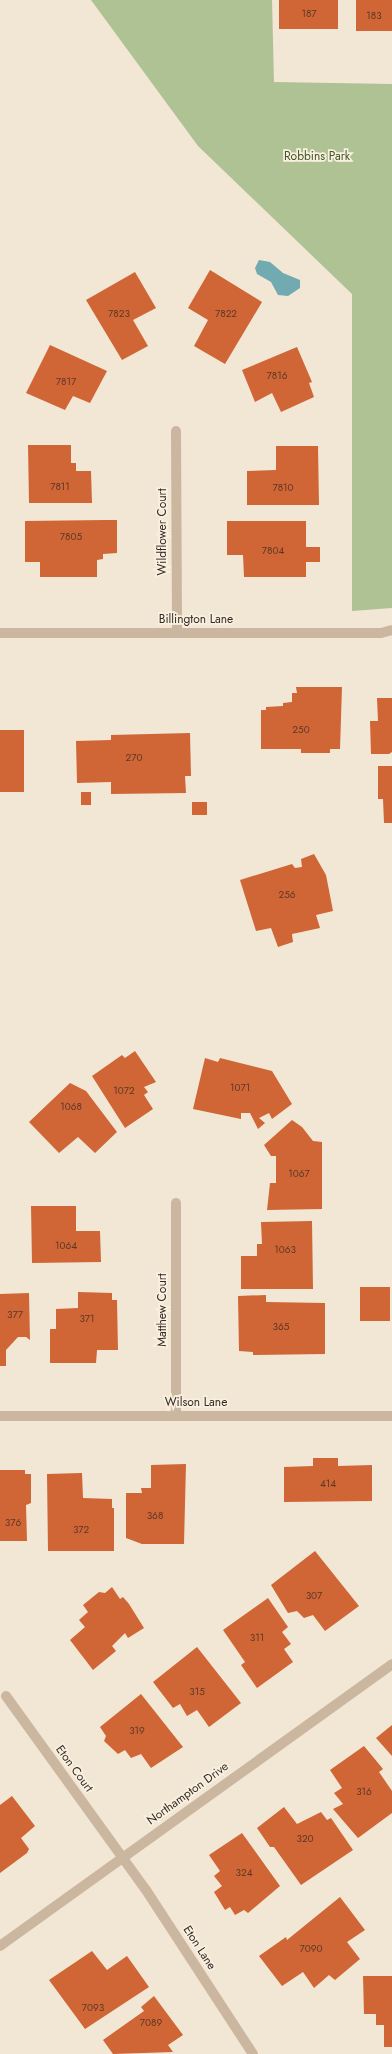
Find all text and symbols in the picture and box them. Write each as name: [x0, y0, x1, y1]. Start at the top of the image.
house number: 187: [301, 8, 317, 20]
house number: 183: [366, 10, 382, 22]
park label: Robbins Park: [284, 150, 350, 164]
house number: 7823: [108, 308, 130, 320]
house number: 7822: [215, 308, 237, 320]
house number: 7816: [267, 370, 287, 382]
house number: 7817: [56, 376, 76, 388]
house number: 7811: [50, 481, 70, 493]
house number: 7810: [272, 482, 294, 494]
street label: Wildflower Court: [156, 488, 170, 576]
house number: 7805: [60, 531, 82, 543]
house number: 7804: [262, 545, 284, 557]
street label: Billington Lane: [159, 613, 233, 627]
house number: 250: [292, 724, 310, 736]
house number: 270: [126, 752, 142, 764]
house number: 256: [278, 889, 296, 901]
house number: 1071: [230, 1082, 250, 1094]
house number: 1072: [113, 1085, 135, 1097]
house number: 1068: [60, 1101, 82, 1113]
house number: 1067: [288, 1168, 310, 1180]
house number: 1064: [55, 1240, 77, 1252]
house number: 1063: [274, 1244, 296, 1256]
street label: Matthew Court: [156, 1273, 170, 1347]
house number: 377: [7, 1309, 23, 1321]
house number: 371: [79, 1313, 95, 1325]
house number: 365: [273, 1321, 289, 1333]
street label: Wilson Lane: [165, 1396, 227, 1410]
house number: 414: [320, 1478, 336, 1490]
house number: 368: [147, 1510, 163, 1522]
house number: 376: [5, 1517, 21, 1529]
house number: 372: [73, 1524, 89, 1536]
house number: 307: [306, 1590, 322, 1602]
house number: 311: [250, 1632, 264, 1644]
house number: 315: [189, 1686, 205, 1698]
house number: 319: [129, 1725, 145, 1737]
street label: Eton Court: [52, 1743, 96, 1795]
street label: Northampton Drive: [144, 1760, 232, 1828]
house number: 316: [356, 1786, 372, 1798]
house number: 320: [296, 1833, 314, 1845]
house number: 324: [236, 1867, 252, 1879]
street label: Eton Lane: [179, 1923, 219, 1973]
house number: 7090: [299, 1943, 323, 1955]
house number: 7093: [82, 2002, 104, 2014]
house number: 7089: [140, 2017, 162, 2029]

